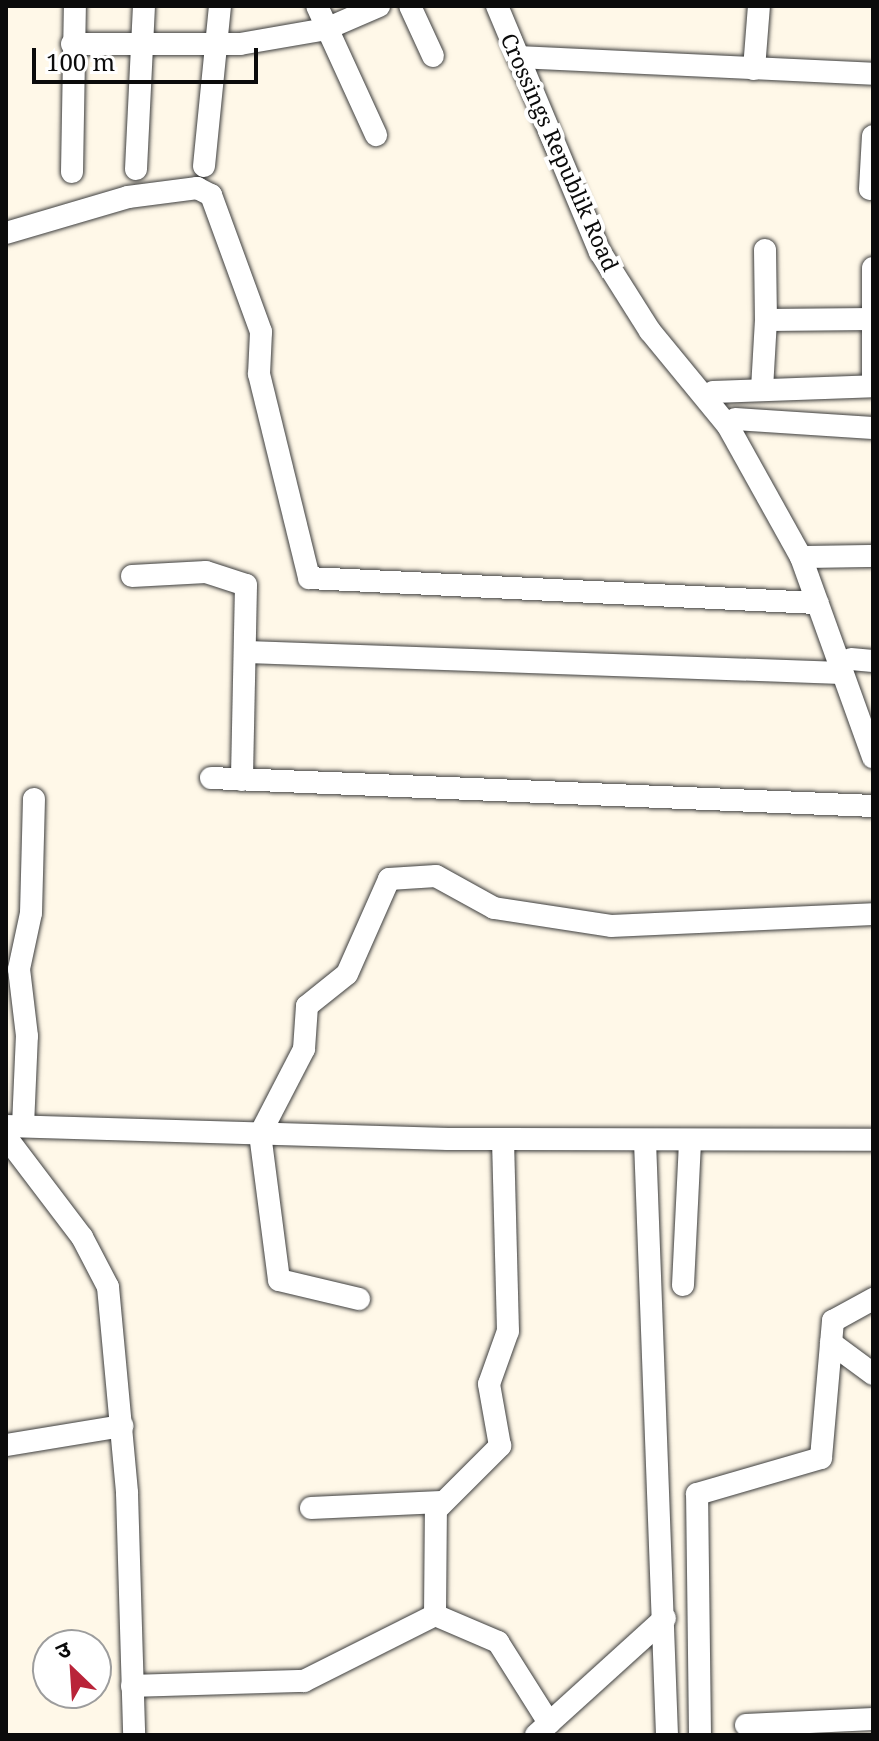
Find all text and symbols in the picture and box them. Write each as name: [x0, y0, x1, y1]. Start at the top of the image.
street label: Crossings Republik Road: [496, 29, 624, 275]
scale bar: [36, 32, 262, 82]
text: 100 m: [46, 45, 115, 78]
north arrow: [32, 1629, 112, 1709]
text: उ: [51, 1633, 75, 1665]

